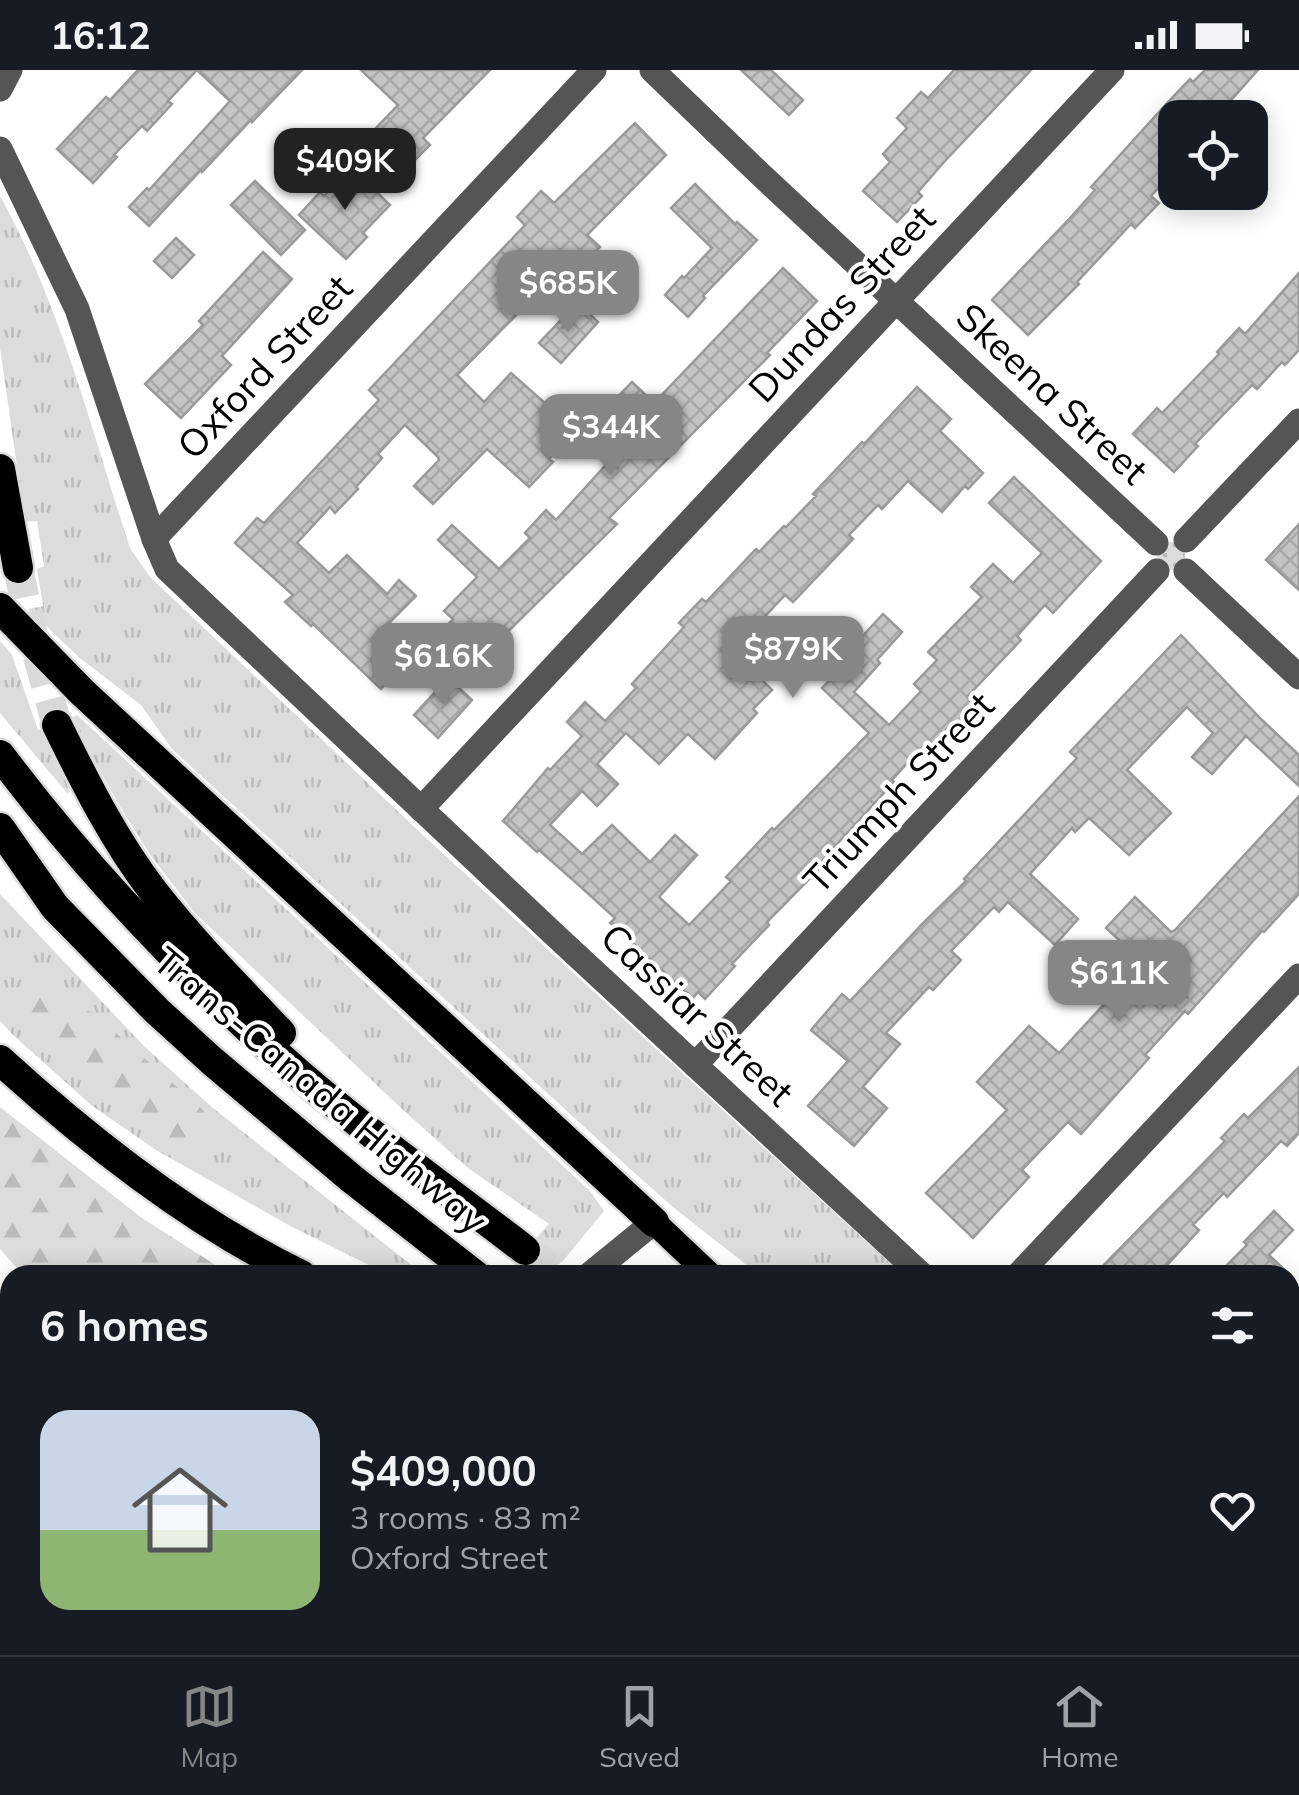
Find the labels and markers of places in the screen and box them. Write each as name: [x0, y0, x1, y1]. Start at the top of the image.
pin: $409K: [275, 128, 415, 213]
pin: $685K: [498, 250, 638, 335]
pin: $344K: [541, 394, 681, 479]
pin: $879K: [723, 616, 863, 701]
pin: $616K: [373, 623, 513, 708]
pin: $611K: [1049, 940, 1189, 1025]

